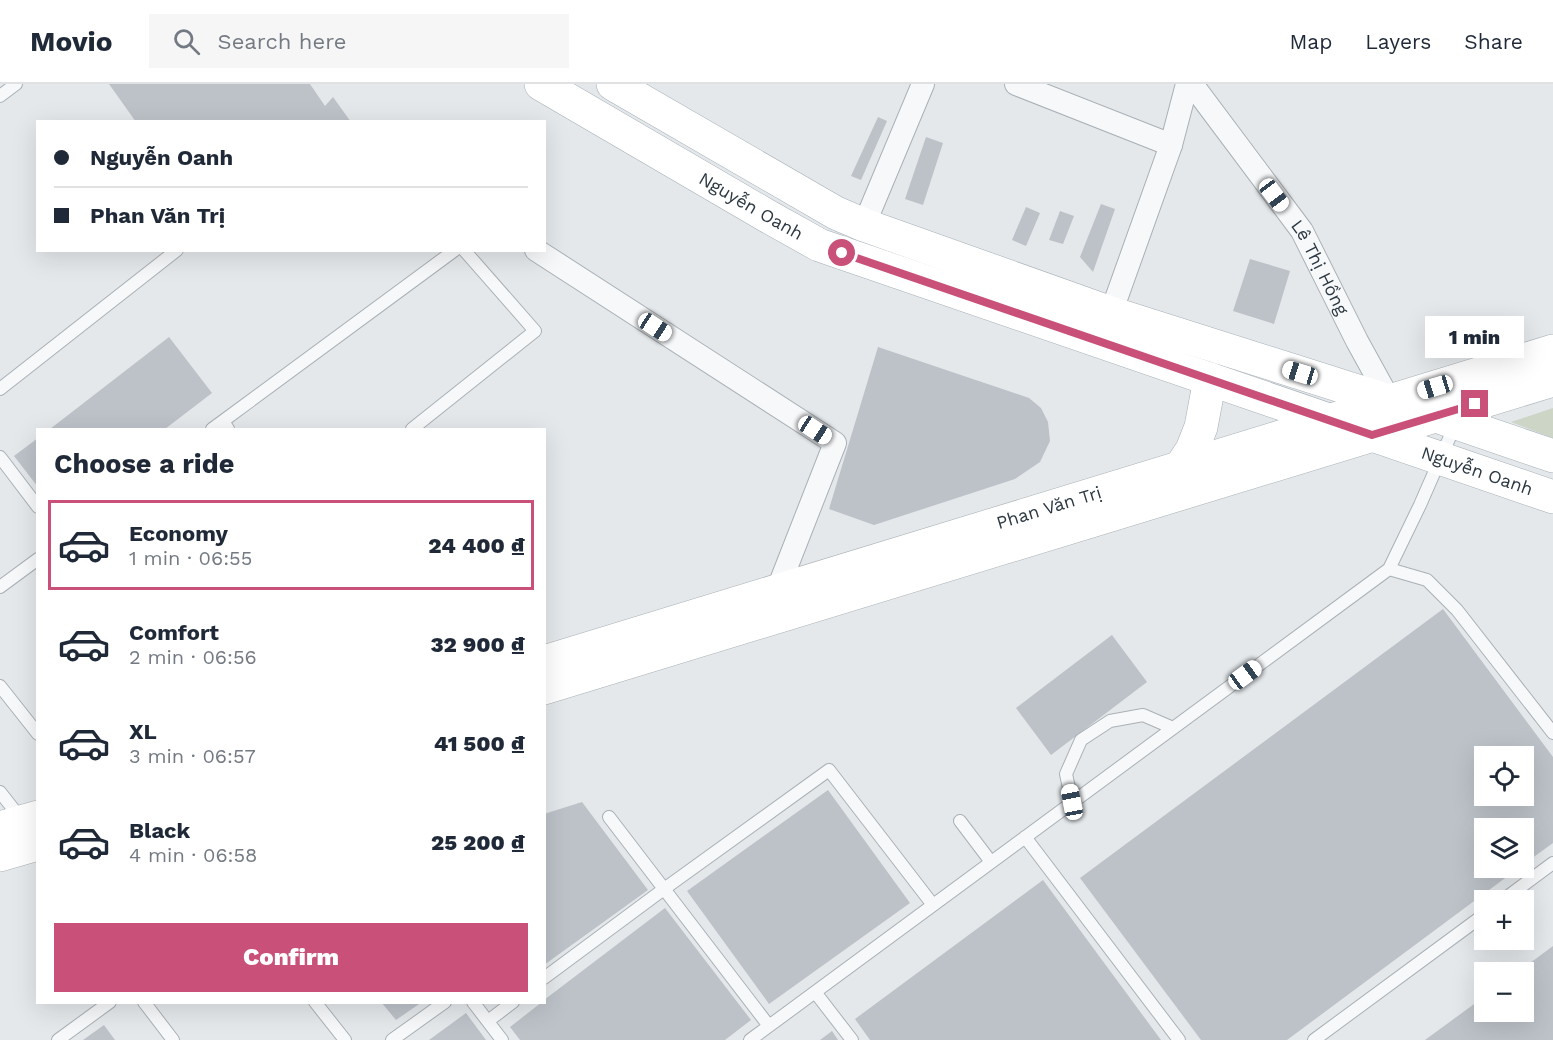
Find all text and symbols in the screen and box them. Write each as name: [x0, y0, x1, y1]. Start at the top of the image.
search box: [149, 14, 569, 68]
text: Movio: [30, 25, 113, 58]
icon: search: [170, 25, 203, 58]
text: Search here: [218, 29, 347, 54]
text: Map: [1289, 29, 1332, 54]
text: Layers: [1365, 29, 1431, 54]
text: Share: [1464, 29, 1523, 54]
text: Nguyễn Oanh: [90, 145, 233, 170]
street label: Nguyễn Oanh: [695, 168, 807, 244]
car: [1256, 175, 1292, 215]
text: Phan Văn Trị: [90, 203, 225, 228]
street label: Lê Thị Hồng: [1287, 215, 1353, 318]
route start: [828, 239, 855, 266]
car: [635, 310, 675, 344]
callout: 1 min: [1426, 317, 1524, 359]
text: 1 min: [1449, 325, 1500, 349]
car: [1280, 359, 1320, 387]
car: [1415, 373, 1455, 401]
route end: [1461, 390, 1488, 417]
car: [795, 413, 835, 447]
street label: Nguyễn Oanh: [1419, 442, 1536, 499]
text: Choose a ride: [54, 448, 234, 480]
street label: Phan Văn Trị: [994, 481, 1104, 533]
icon: car: [57, 518, 111, 572]
text: Economy: [129, 521, 228, 546]
text: 24 400 ₫: [428, 533, 525, 558]
text: 1 min · 06:55: [129, 546, 252, 570]
icon: car: [57, 617, 111, 671]
text: Comfort: [129, 620, 219, 645]
text: 32 900 ₫: [430, 632, 525, 657]
text: 2 min · 06:56: [129, 645, 257, 669]
car: [1225, 657, 1265, 693]
icon: car: [57, 716, 111, 770]
text: XL: [129, 719, 157, 744]
text: 41 500 ₫: [434, 731, 525, 756]
text: 3 min · 06:57: [129, 744, 256, 768]
map controls: [1474, 746, 1534, 1022]
button: locate: [1474, 746, 1534, 806]
car: [1060, 783, 1084, 821]
icon: car: [57, 815, 111, 869]
text: Black: [129, 818, 190, 843]
button: layers: [1474, 818, 1534, 878]
text: 25 200 ₫: [431, 830, 525, 855]
text: 4 min · 06:58: [129, 843, 257, 867]
button: +: [1474, 890, 1534, 950]
button: Confirm: [54, 923, 528, 992]
button: −: [1474, 962, 1534, 1022]

